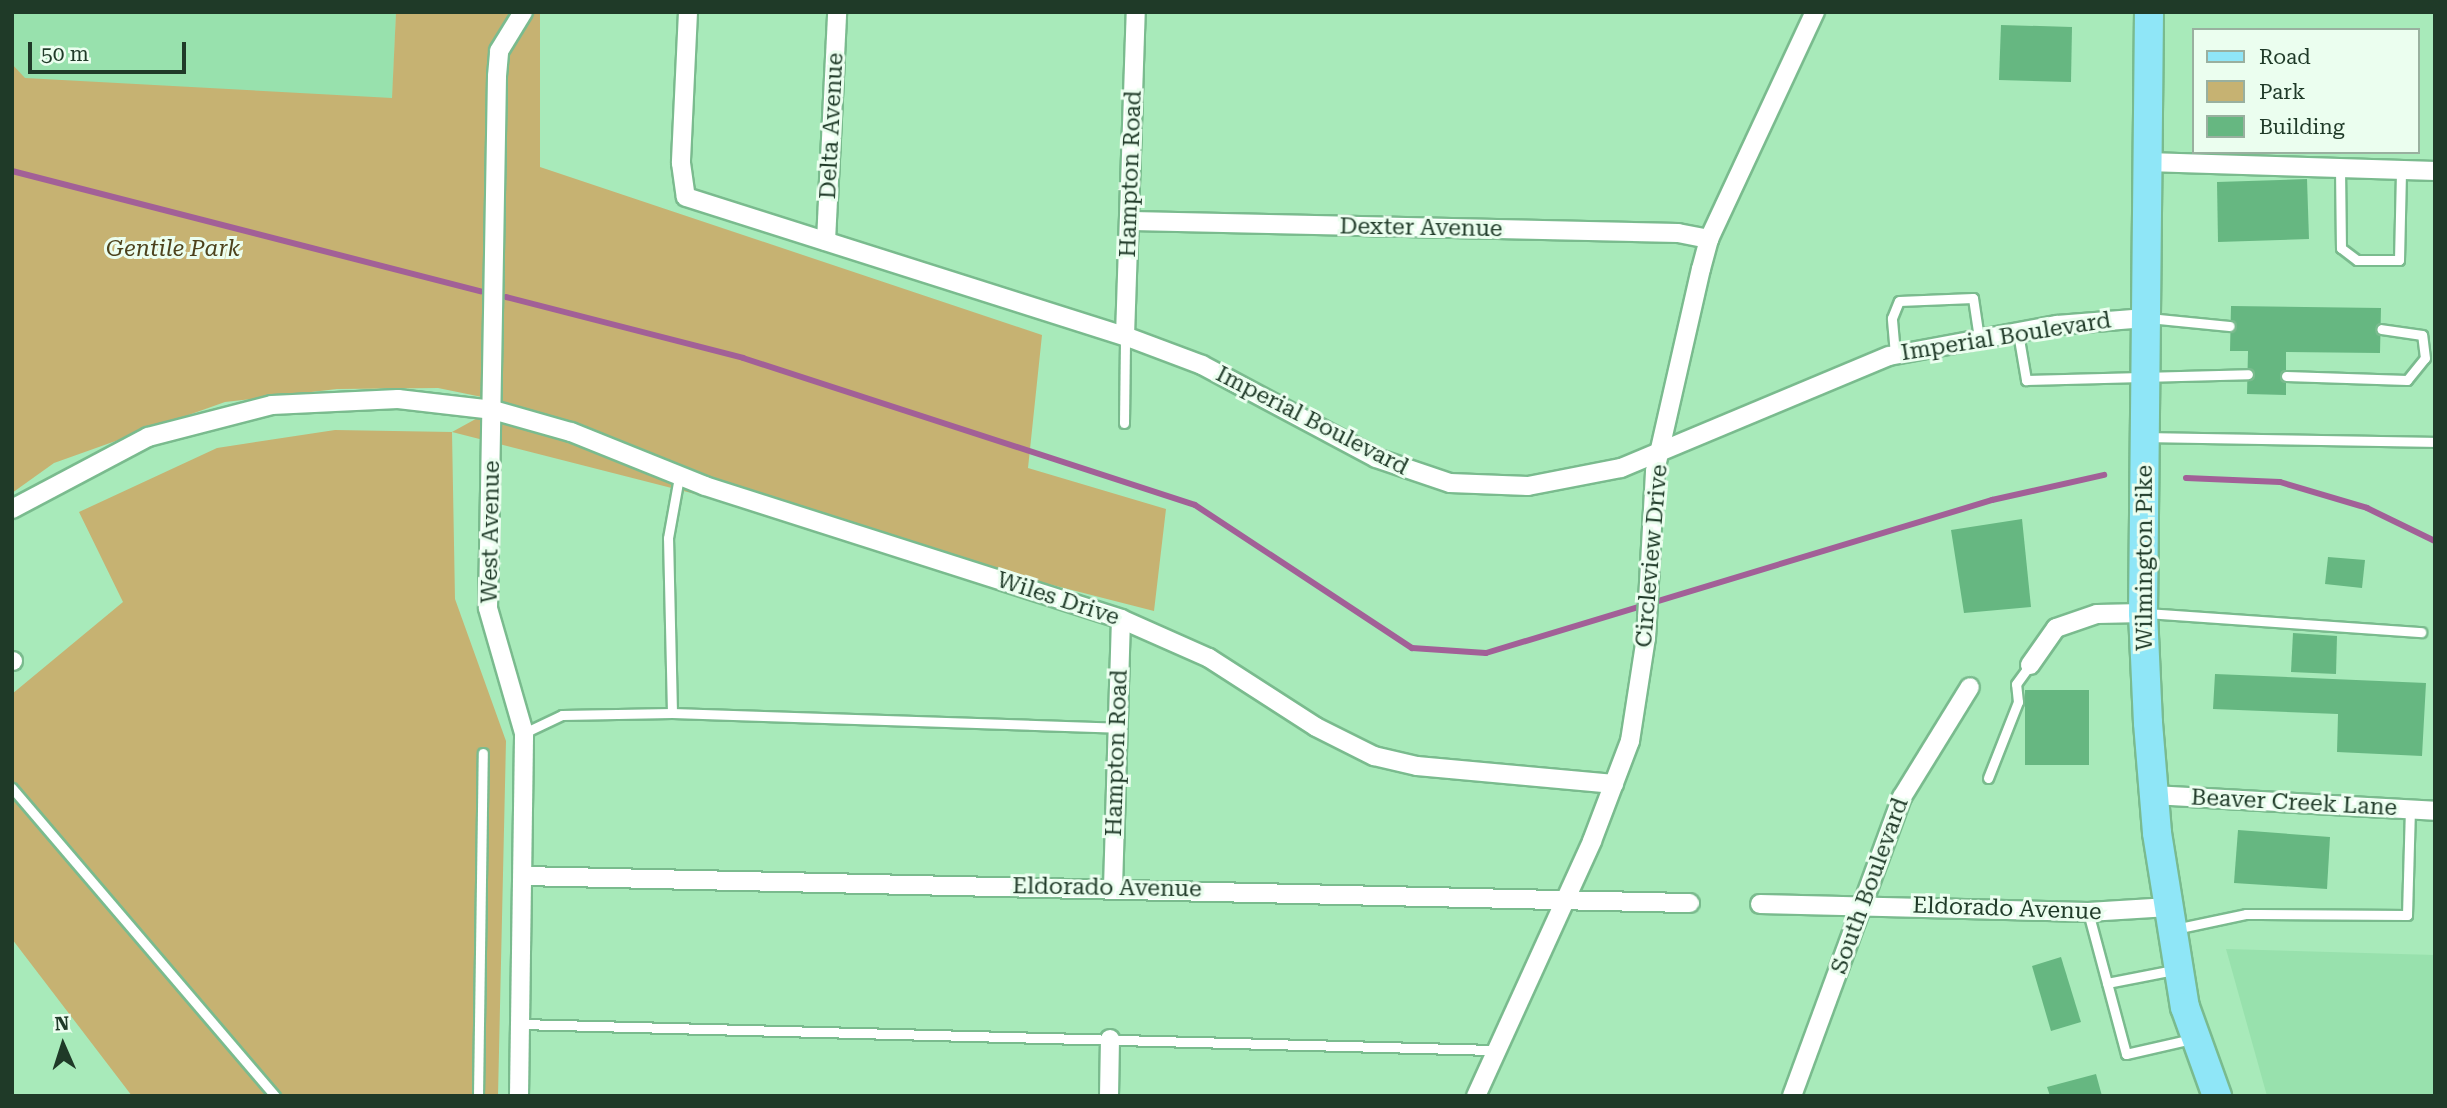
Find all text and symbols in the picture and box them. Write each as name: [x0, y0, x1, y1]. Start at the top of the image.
scale bar: [32, 28, 189, 72]
legend: [2192, 28, 2419, 154]
text: 50 m: [41, 42, 89, 66]
text: Road: [2259, 45, 2311, 69]
street label: Delta Avenue: [814, 52, 850, 200]
text: Park: [2259, 80, 2305, 104]
street label: Hampton Road: [1114, 90, 1148, 258]
text: Building: [2259, 115, 2345, 139]
street label: Dexter Avenue: [1339, 213, 1503, 243]
park label: Gentile Park: [106, 235, 240, 263]
street label: Imperial Boulevard: [1899, 307, 2113, 367]
street label: Imperial Boulevard: [1211, 361, 1413, 481]
street label: West Avenue: [476, 460, 506, 604]
street label: Circleview Drive: [1630, 463, 1674, 649]
street label: Wilmington Pike: [2131, 465, 2159, 651]
street label: Wiles Drive: [993, 566, 1123, 632]
street label: Hampton Road: [1100, 669, 1134, 837]
street label: Beaver Creek Lane: [2190, 784, 2398, 822]
street label: South Boulevard: [1825, 794, 1915, 978]
street label: Eldorado Avenue: [1012, 873, 1202, 903]
street label: Eldorado Avenue: [1912, 892, 2102, 926]
north arrow: [28, 1010, 98, 1080]
text: N: [54, 1012, 70, 1035]

